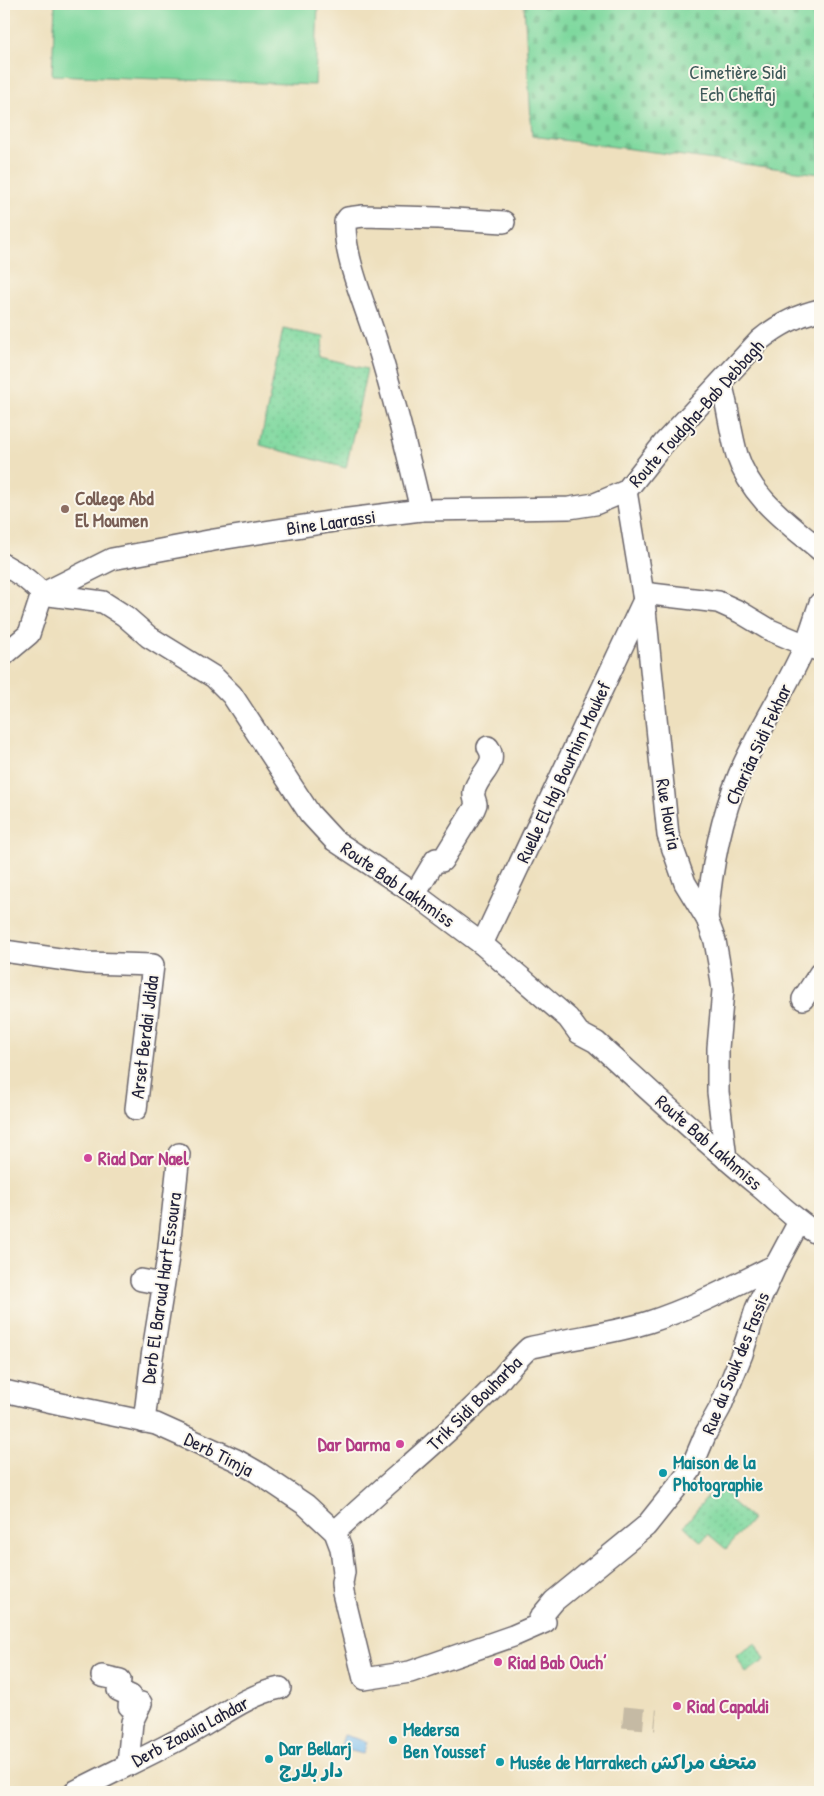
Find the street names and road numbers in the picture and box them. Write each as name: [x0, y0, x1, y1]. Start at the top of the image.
street label: Route Toudgha-Bab Debbagh: [622, 333, 770, 493]
street label: Bine Laarassi: [285, 503, 377, 541]
street label: Ruelle El Haj Bourhim Moukef: [509, 677, 617, 867]
street label: Chariâa Sidi Fekhar: [719, 679, 798, 809]
street label: Rue Houria: [650, 777, 688, 852]
street label: Route Bab Lakhmiss: [336, 835, 460, 933]
street label: Arset Berdai Jdida: [124, 973, 165, 1100]
street label: Route Bab Lakhmiss: [650, 1088, 768, 1196]
street label: Derb El Baroud Hart Essoura: [135, 1190, 187, 1385]
street label: Rue du Souk des Fassis: [695, 1288, 775, 1438]
street label: Trik Sidi Bouharba: [421, 1349, 528, 1456]
street label: Derb Timja: [180, 1426, 258, 1483]
street label: Derb Zaouia Lahdar: [127, 1689, 254, 1773]

